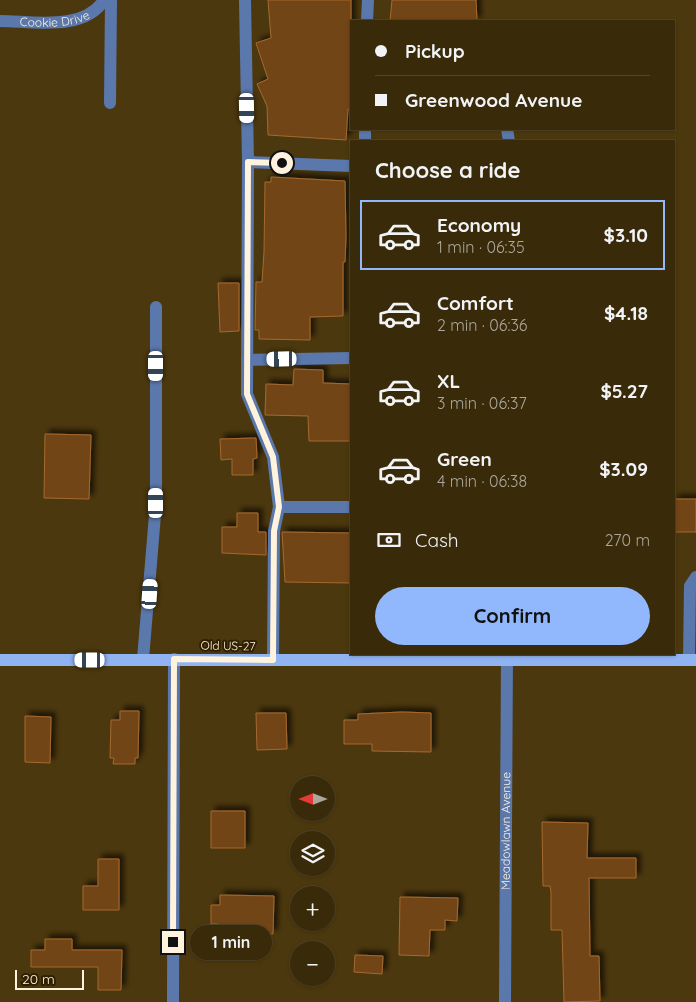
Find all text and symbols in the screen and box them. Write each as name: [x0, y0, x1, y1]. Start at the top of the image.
street label: Cookie Drive: [19, 7, 92, 30]
text: Pickup: [405, 39, 465, 63]
text: Greenwood Avenue: [405, 88, 582, 112]
car: [239, 93, 254, 123]
route start: [271, 152, 293, 174]
text: Choose a ride: [375, 156, 520, 184]
icon: car: [377, 213, 422, 258]
text: Economy: [437, 213, 521, 237]
text: $3.10: [604, 223, 648, 247]
text: 1 min · 06:35: [437, 237, 525, 257]
icon: car: [377, 291, 422, 336]
text: Comfort: [437, 291, 514, 315]
text: $4.18: [604, 301, 648, 325]
text: 2 min · 06:36: [437, 315, 527, 335]
car: [148, 351, 163, 381]
car: [266, 351, 297, 367]
icon: car: [377, 369, 422, 414]
text: XL: [437, 369, 460, 393]
text: $5.27: [600, 379, 648, 403]
text: 3 min · 06:37: [437, 393, 527, 413]
icon: car: [377, 447, 422, 492]
text: Green: [437, 447, 492, 471]
text: $3.09: [599, 457, 648, 481]
text: 4 min · 06:38: [437, 471, 527, 491]
car: [148, 488, 163, 518]
icon: cash: [375, 526, 403, 554]
text: Cash: [415, 528, 459, 552]
text: 270 m: [605, 530, 650, 550]
car: [141, 579, 158, 609]
button: Confirm: [375, 587, 650, 645]
street label: Old US-27: [200, 638, 256, 653]
car: [75, 653, 105, 668]
street label: Meadowlawn Avenue: [498, 772, 513, 890]
north arrow: [290, 776, 335, 821]
map controls: [290, 776, 335, 986]
button: layers: [290, 831, 335, 876]
button: +: [290, 886, 335, 931]
callout: 1 min: [190, 924, 273, 960]
route end: [162, 931, 184, 953]
text: 1 min: [212, 932, 250, 952]
button: −: [290, 941, 335, 986]
scale bar: [15, 967, 84, 990]
text: 20 m: [22, 970, 55, 988]

